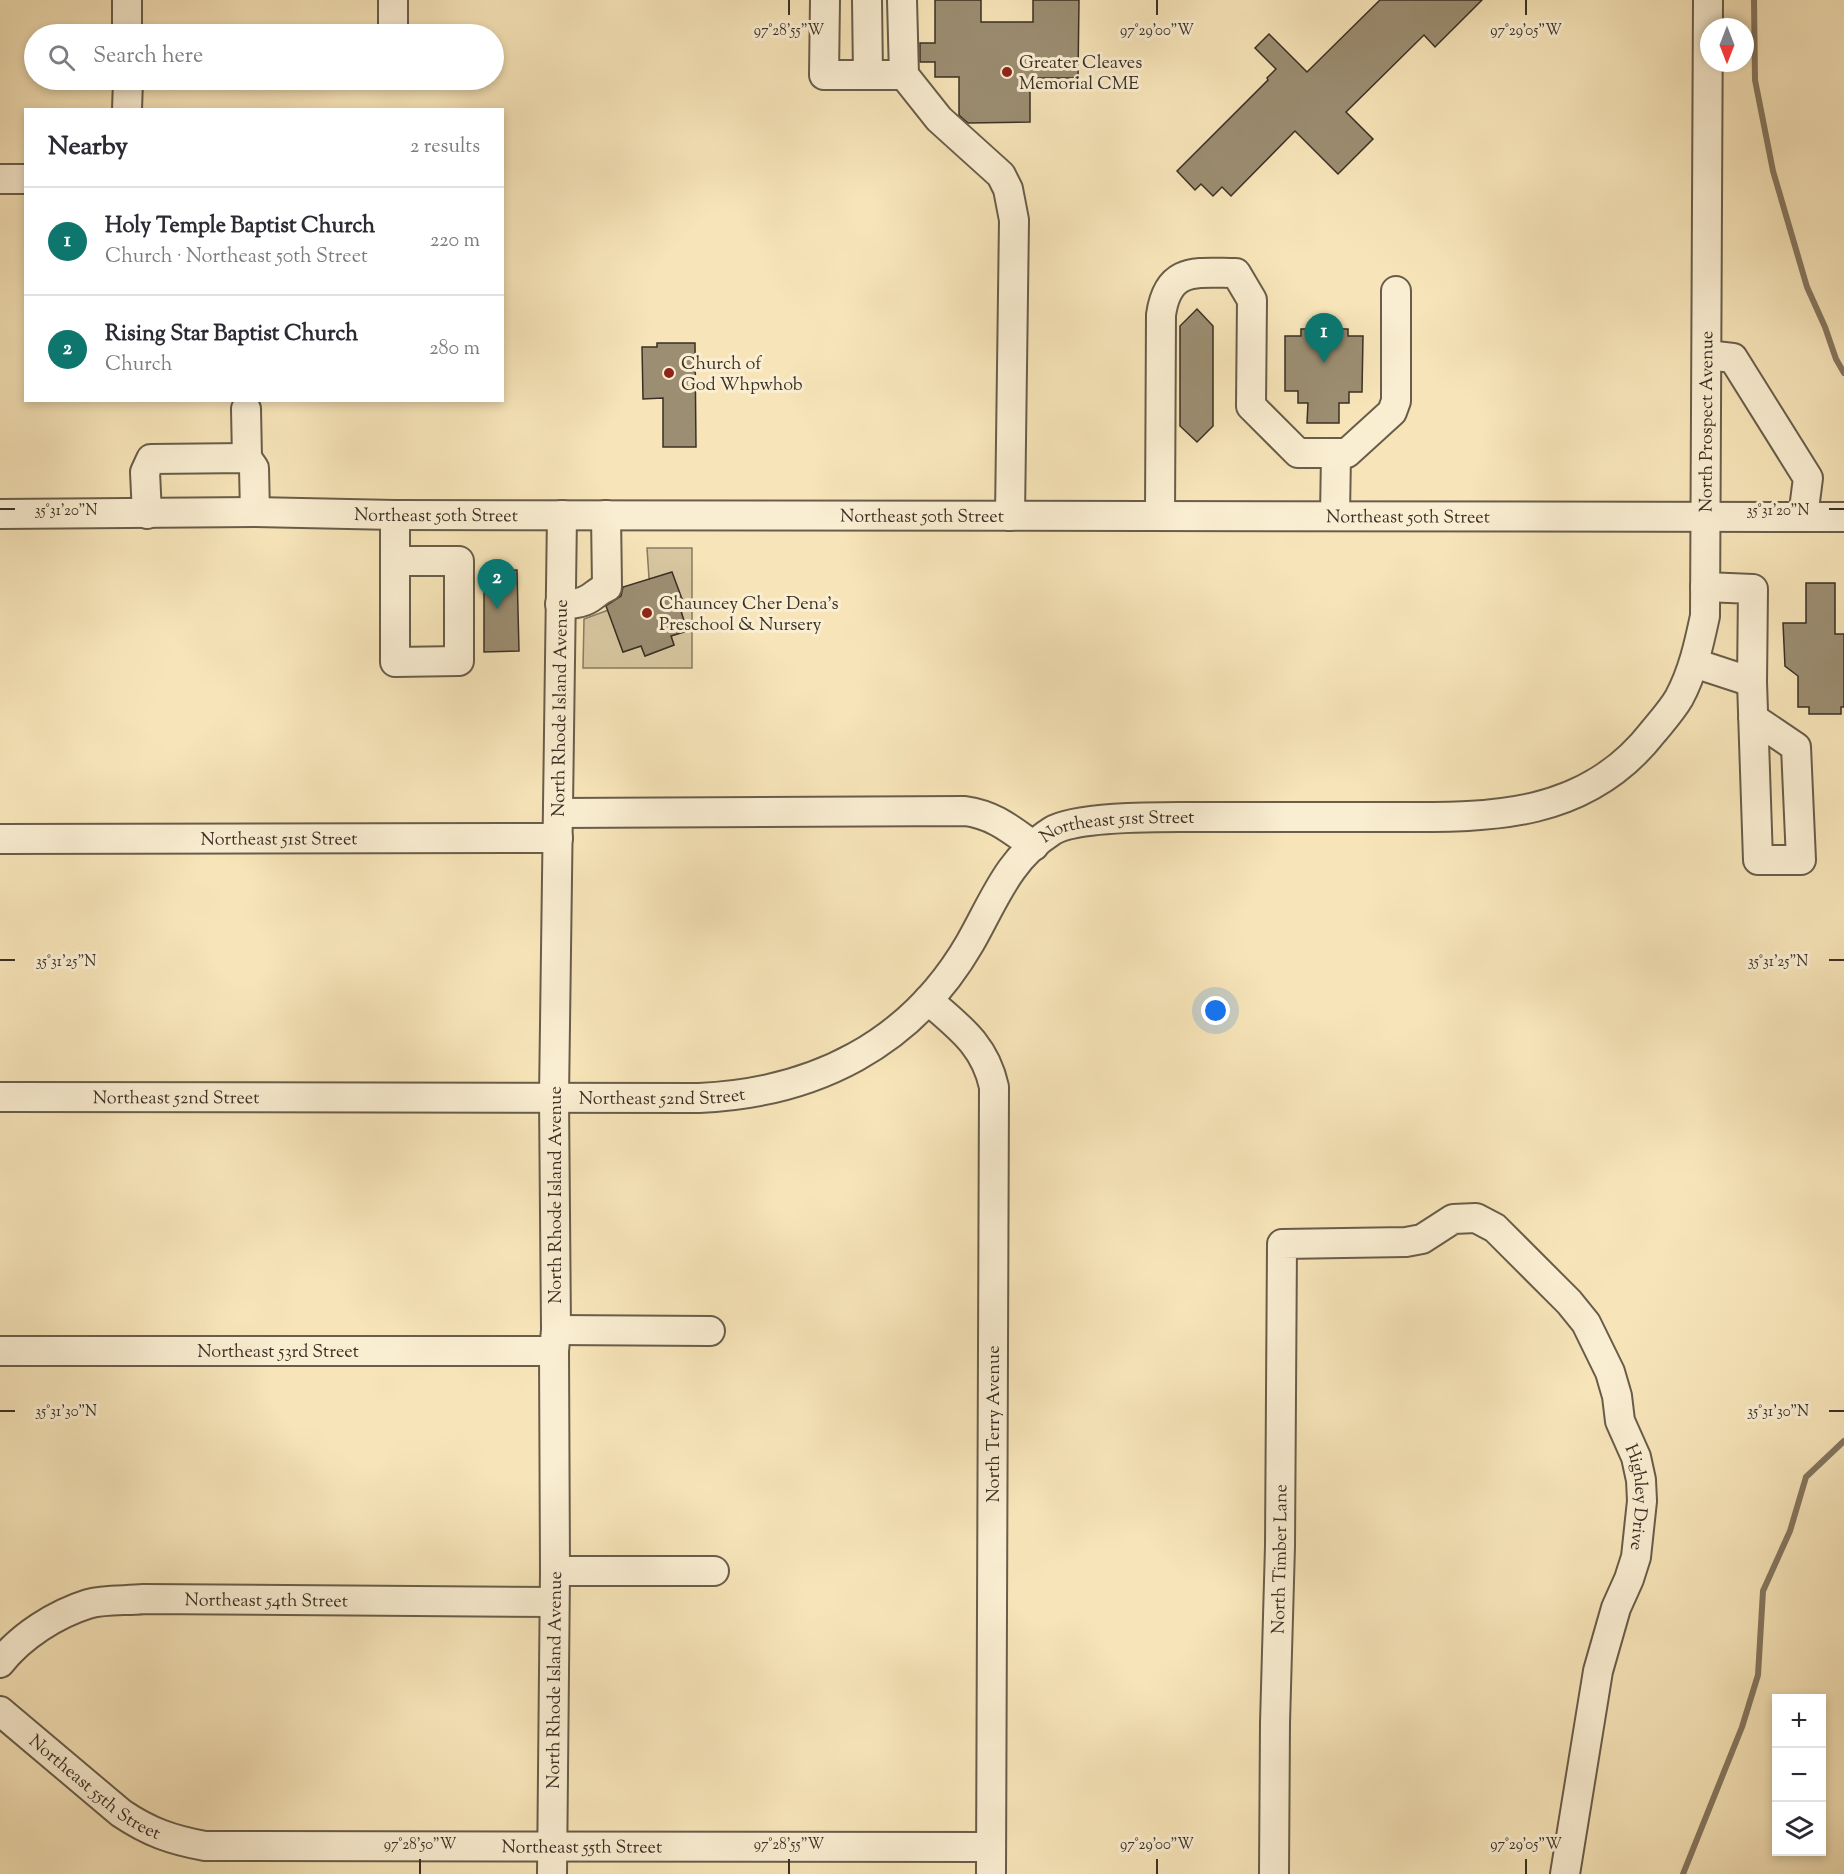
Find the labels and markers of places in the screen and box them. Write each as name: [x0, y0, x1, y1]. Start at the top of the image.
place label: Greater Cleaves Memorial CME: [1019, 51, 1142, 98]
marker: Greater Cleaves Memorial CME: [1000, 65, 1014, 79]
pin: 1: [1304, 314, 1344, 363]
place label: Church of God Whpwhob: [681, 352, 803, 399]
marker: Church of God Whpwhob: [662, 366, 676, 380]
pin: 2: [478, 560, 516, 609]
place label: Chauncey Cher Dena's Preschool & Nursery: [659, 592, 839, 639]
marker: Chauncey Cher Dena's Preschool & Nursery: [640, 606, 654, 620]

